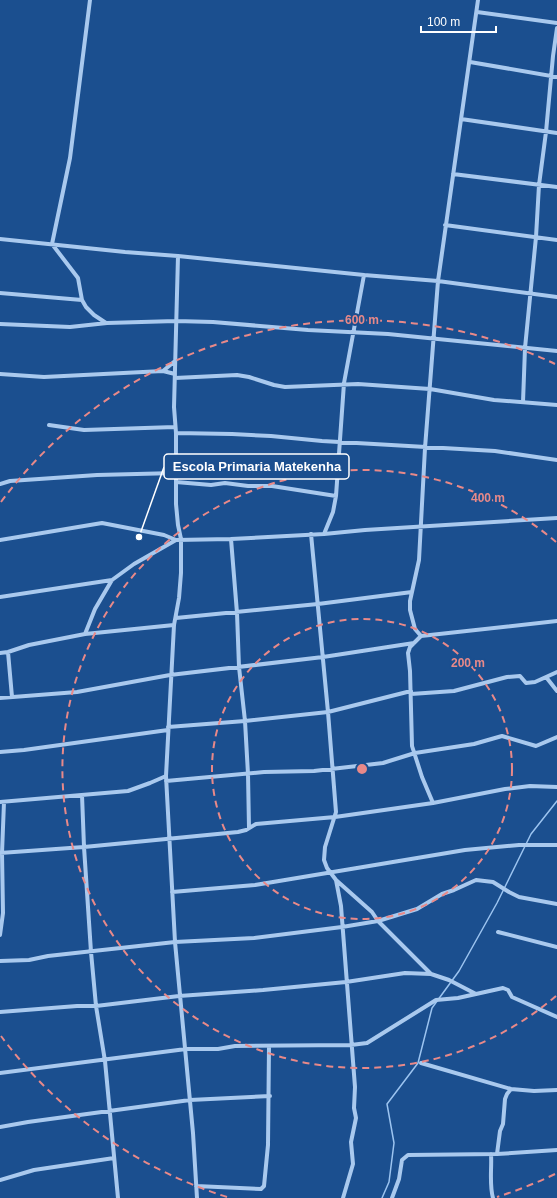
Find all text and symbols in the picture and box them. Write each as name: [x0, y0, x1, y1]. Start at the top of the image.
scale bar: [421, 8, 496, 34]
text: 100 m: [427, 15, 460, 29]
text: 600 m: [345, 313, 379, 327]
callout: Escola Primaria Matekenha: [164, 454, 349, 479]
text: Escola Primaria Matekenha: [173, 459, 342, 474]
text: 400 m: [471, 491, 505, 505]
text: 200 m: [451, 656, 485, 670]
centre of rings: [355, 762, 369, 776]

